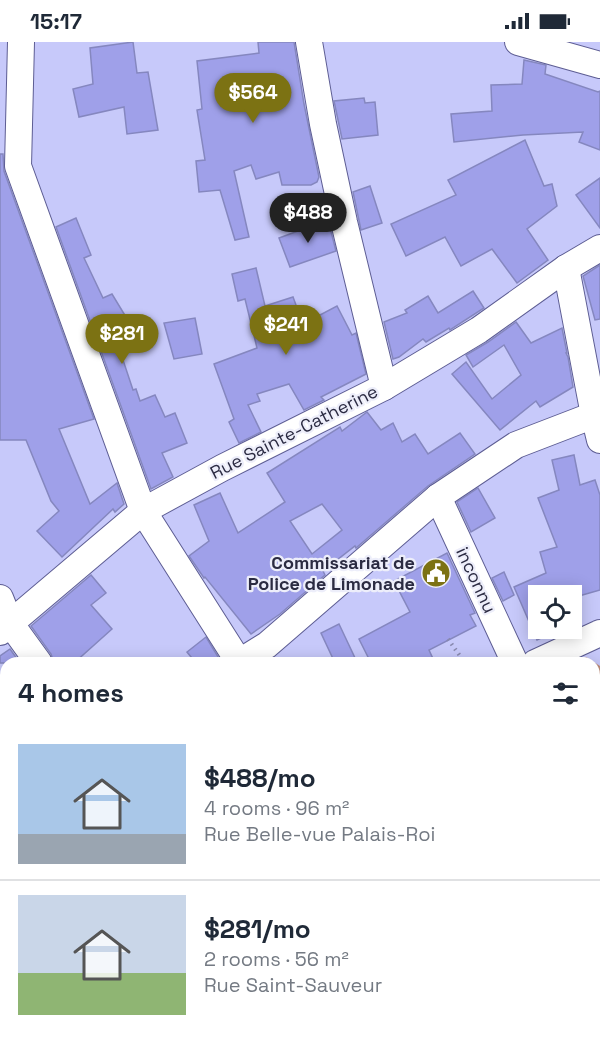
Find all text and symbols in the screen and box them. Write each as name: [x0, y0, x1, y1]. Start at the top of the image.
text: 15:17: [30, 7, 82, 35]
pin: $564: [217, 73, 289, 124]
text: $564: [228, 79, 278, 105]
pin: $488: [272, 193, 344, 244]
text: $488: [284, 199, 332, 225]
pin: $241: [250, 305, 322, 356]
text: $241: [264, 311, 308, 337]
pin: $281: [86, 314, 158, 365]
text: $281: [99, 320, 145, 346]
street label: Rue Sainte-Catherine: [206, 379, 382, 484]
street label: inconnu: [451, 543, 502, 616]
place label: Commissariat de Police de Limonade: [248, 551, 415, 595]
public building icon: Commissariat de Police de Limonade: [420, 557, 452, 589]
map controls: [528, 585, 582, 639]
button: locate: [528, 585, 582, 639]
text: 4 homes: [18, 676, 124, 710]
icon: filters: [549, 677, 582, 710]
text: $488/mo: [204, 761, 316, 795]
icon: home: [66, 768, 138, 840]
text: 4 rooms · 96 m²: [204, 795, 349, 821]
text: Rue Belle-vue Palais-Roi: [204, 821, 435, 847]
text: $281/mo: [204, 912, 311, 946]
icon: home: [66, 919, 138, 991]
text: 2 rooms · 56 m²: [204, 946, 349, 972]
text: Rue Saint-Sauveur: [204, 972, 382, 998]

